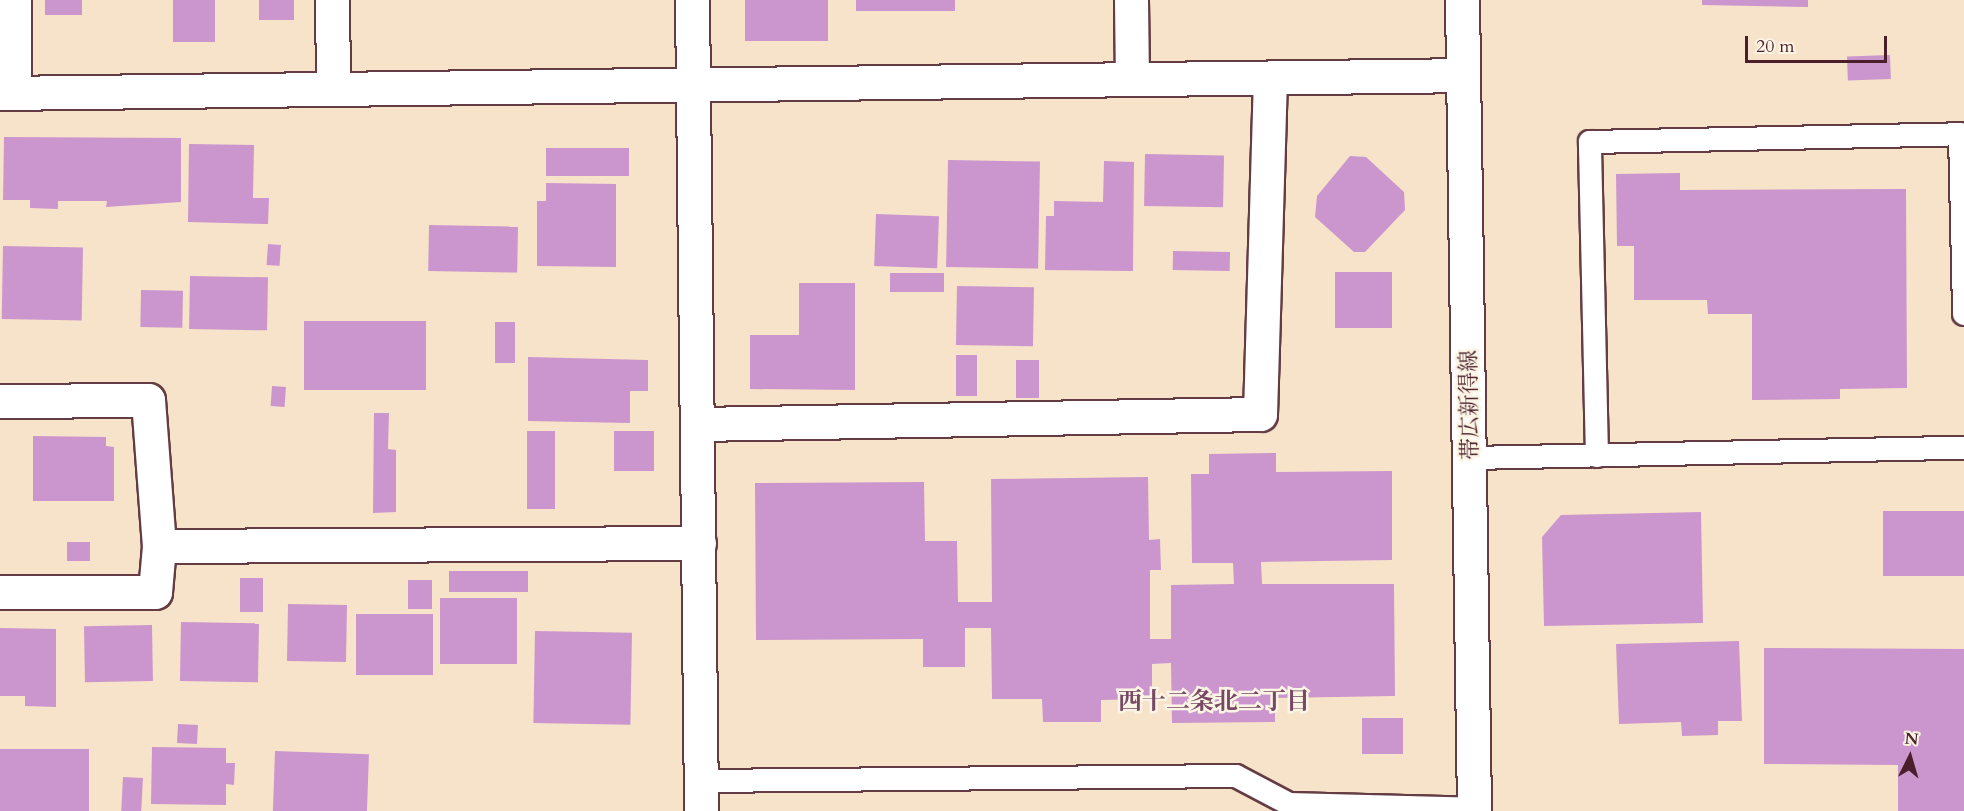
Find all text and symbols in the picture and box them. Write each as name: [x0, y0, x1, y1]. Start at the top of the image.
scale bar: [1748, 24, 1890, 62]
text: 20 m: [1756, 34, 1795, 59]
street label: 帯広新得線: [1456, 350, 1484, 460]
district label: 西十二条北二丁目: [1118, 688, 1310, 716]
north arrow: [1880, 727, 1940, 787]
text: N: [1904, 728, 1919, 751]

